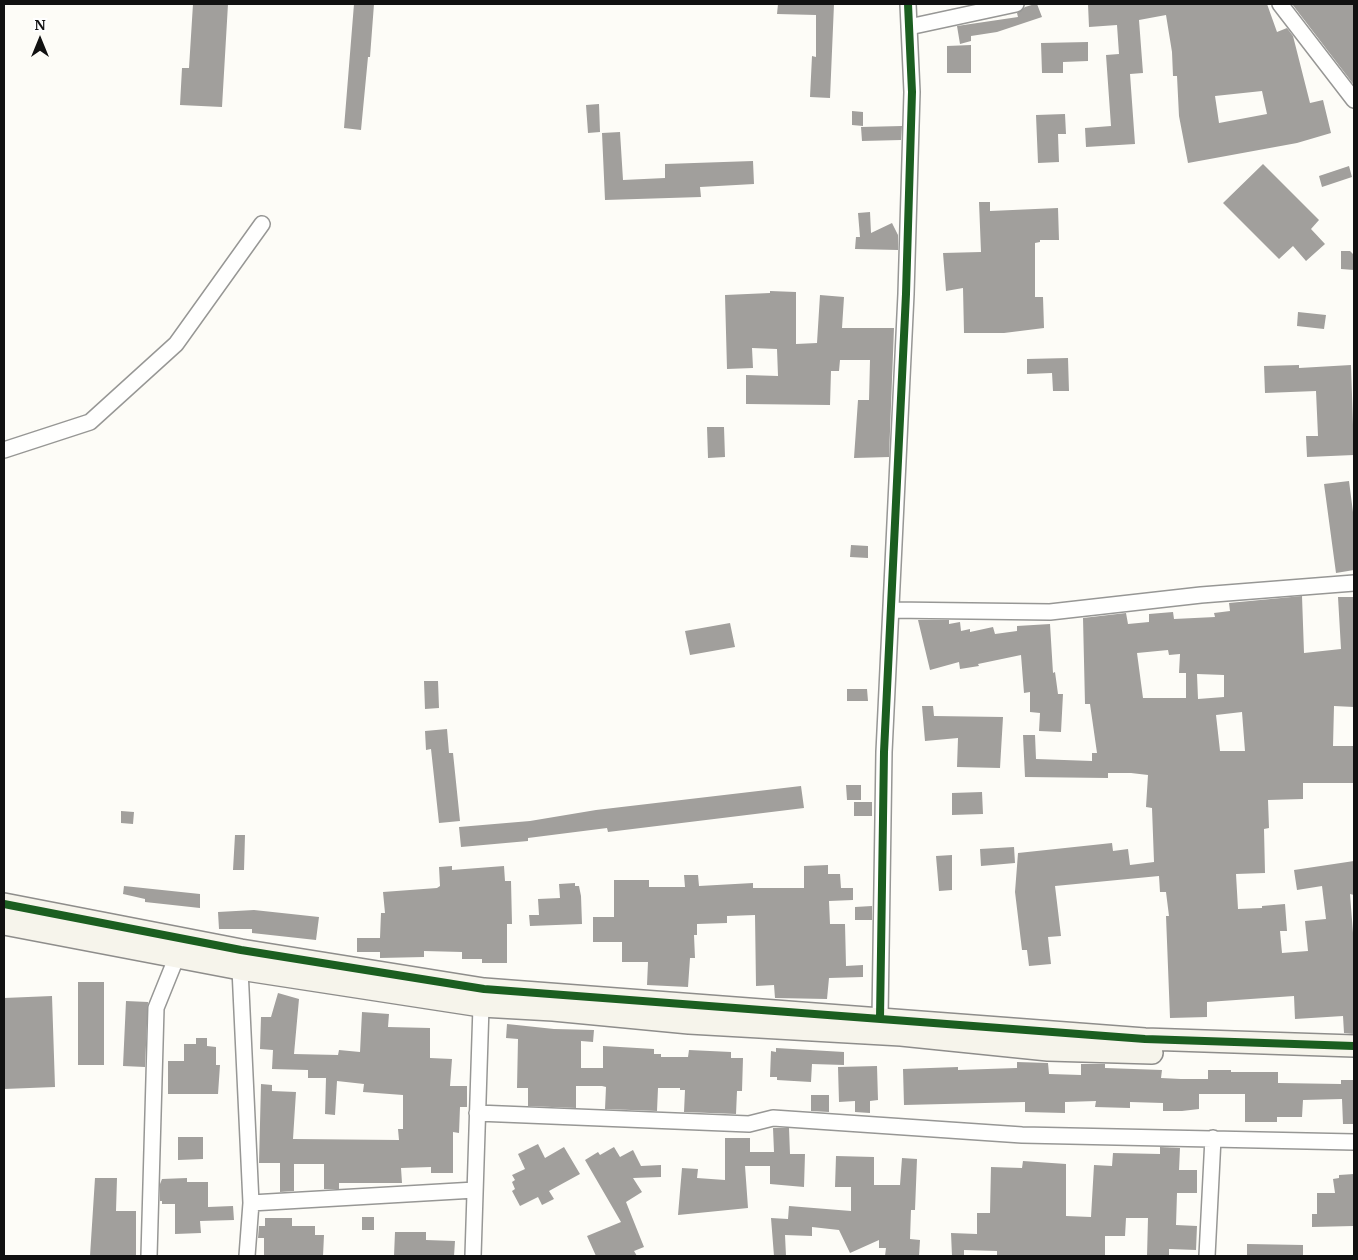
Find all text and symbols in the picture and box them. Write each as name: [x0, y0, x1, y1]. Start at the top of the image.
north arrow: [15, 15, 65, 65]
text: N: [34, 16, 46, 34]

